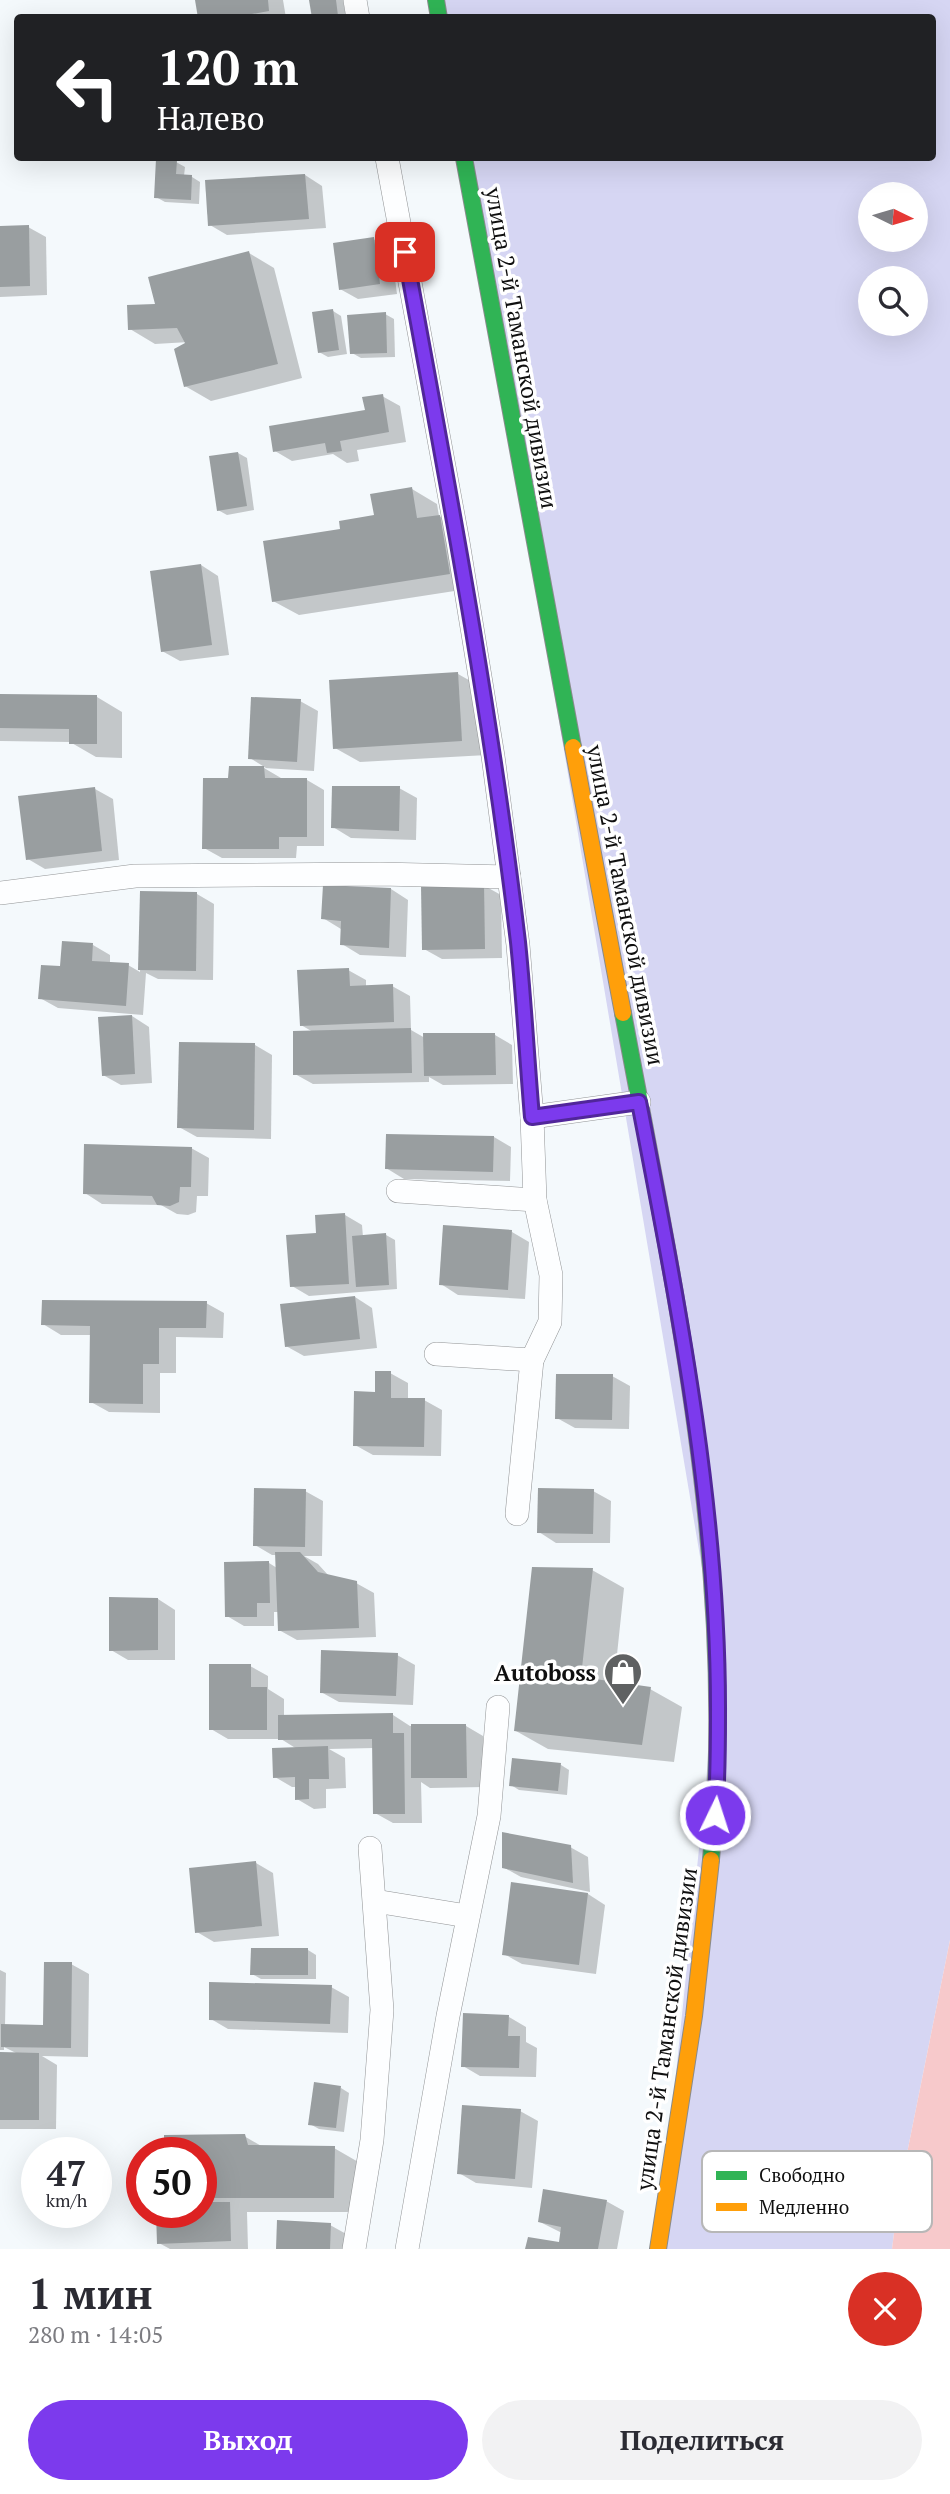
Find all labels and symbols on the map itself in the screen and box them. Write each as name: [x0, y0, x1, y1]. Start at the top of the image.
north arrow: [858, 182, 928, 252]
street label: улица 2-й Таманской дивизии: [478, 184, 566, 511]
pin: [375, 222, 435, 282]
street label: улица 2-й Таманской дивизии: [580, 741, 672, 1068]
shop icon: Autoboss: [602, 1651, 644, 1706]
place label: Autoboss: [494, 1657, 596, 1688]
position arrow: [678, 1778, 752, 1852]
street label: улица 2-й Таманской дивизии: [628, 1866, 704, 2193]
speed limit sign: 50: [126, 2137, 217, 2228]
legend: [702, 2151, 932, 2232]
text: Свободно: [759, 2162, 845, 2187]
text: Медленно: [759, 2194, 849, 2219]

